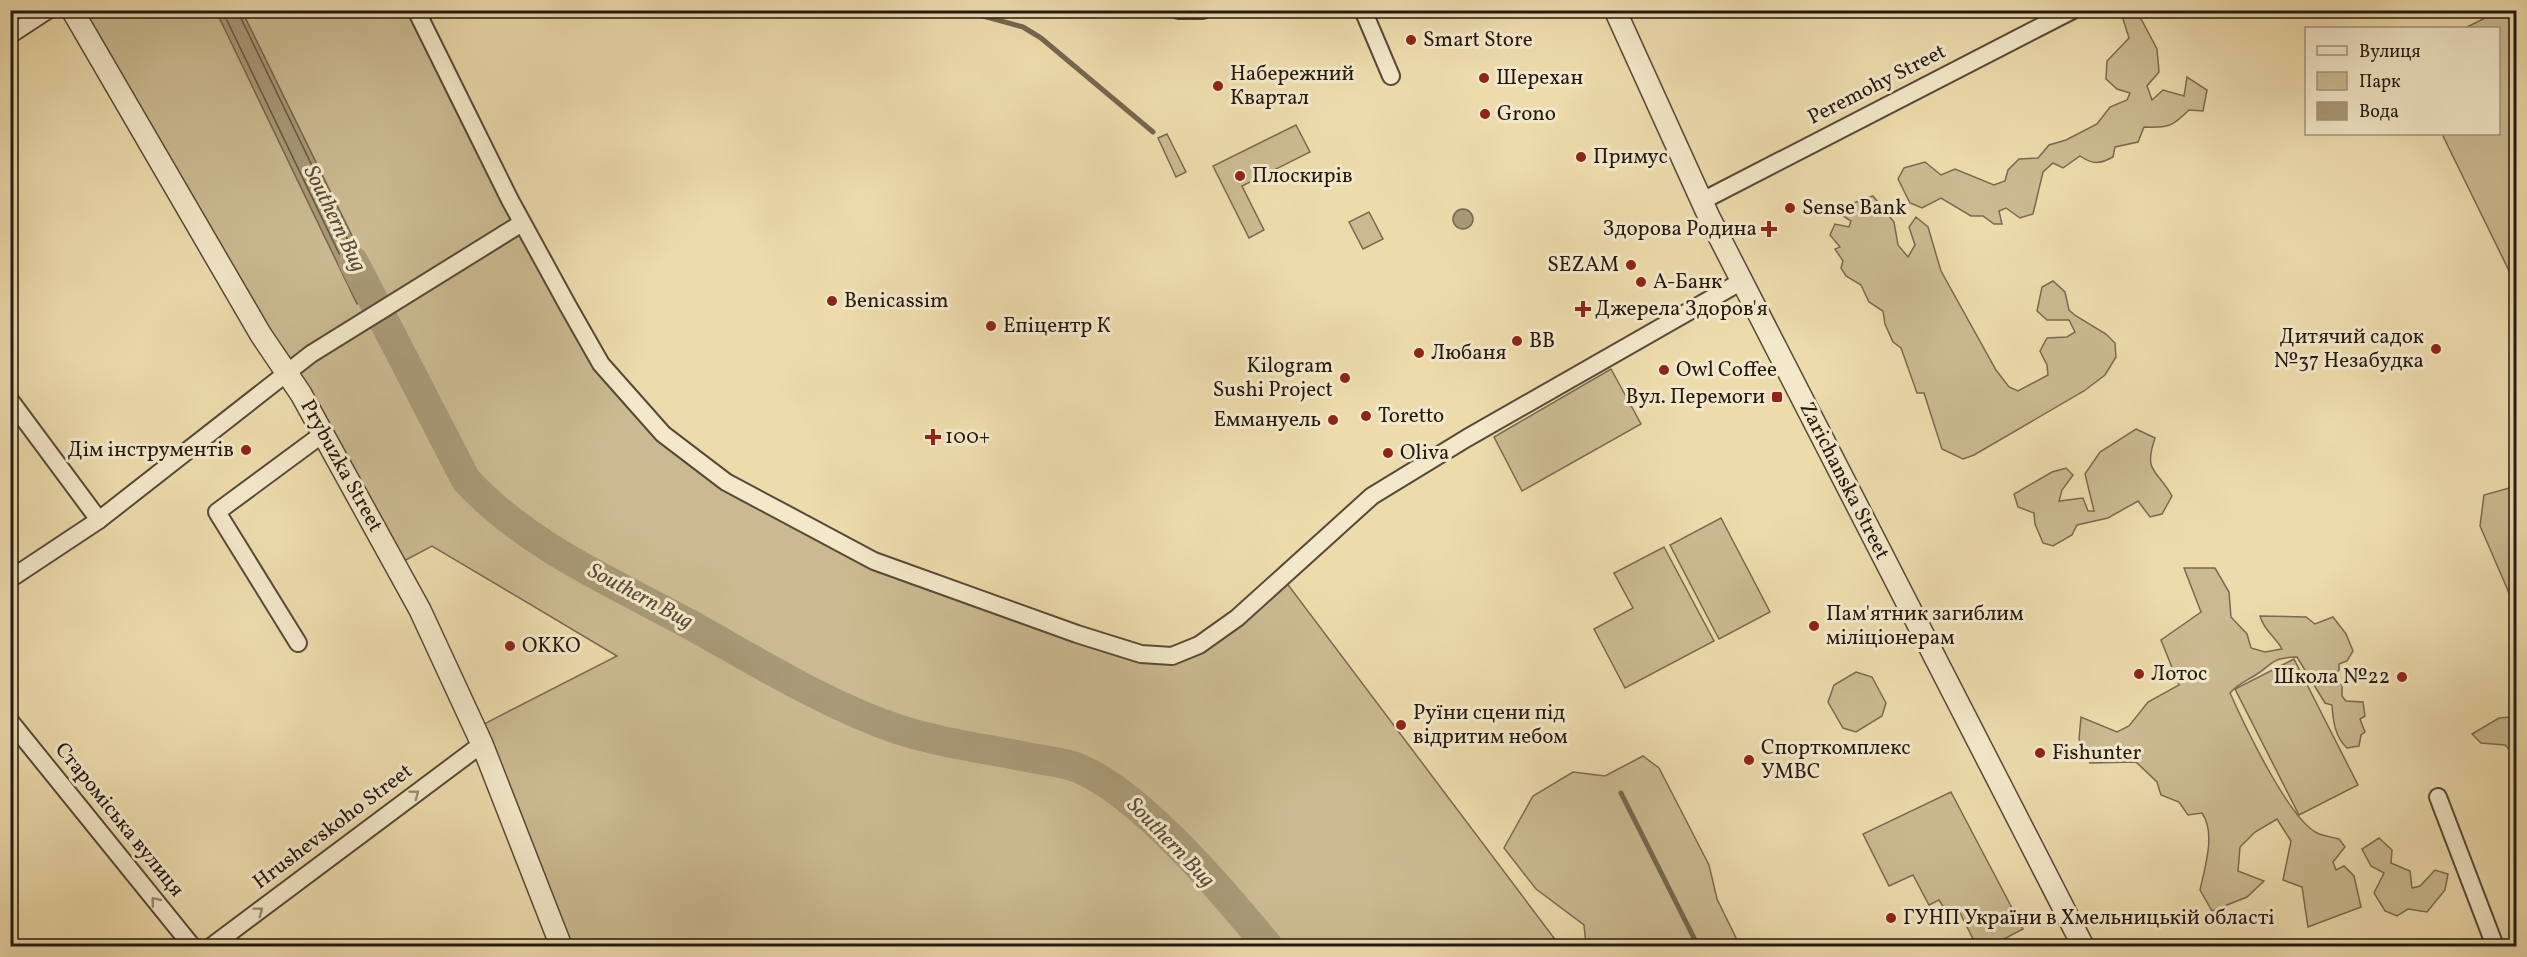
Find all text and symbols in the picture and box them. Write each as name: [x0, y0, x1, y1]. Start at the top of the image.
place label: Smart Store: [1423, 26, 1533, 55]
legend: [2305, 27, 2500, 135]
marker: Smart Store: [1404, 33, 1418, 47]
street label: Peremohy Street: [1803, 38, 1951, 132]
text: Вулиця: [2359, 40, 2421, 65]
place label: Набережний Квартал: [1230, 60, 1355, 113]
place label: Шерехан: [1496, 64, 1584, 93]
text: Парк: [2359, 70, 2401, 95]
marker: Шерехан: [1477, 71, 1491, 85]
marker: Набережний Квартал: [1211, 79, 1225, 93]
place label: Grono: [1497, 100, 1556, 129]
text: Вода: [2359, 100, 2399, 125]
marker: Grono: [1478, 107, 1492, 121]
place label: Примус: [1593, 143, 1668, 172]
marker: Примус: [1574, 150, 1588, 164]
water label: Southern Bug: [295, 160, 373, 278]
place label: Плоскирів: [1252, 162, 1353, 191]
marker: Плоскирів: [1233, 169, 1247, 183]
place label: Sense Bank: [1802, 194, 1907, 223]
marker: Sense Bank: [1783, 201, 1797, 215]
place label: Здорова Родина: [1603, 215, 1757, 244]
marker: Здорова Родина: [1762, 222, 1776, 236]
place label: SEZAM: [1547, 251, 1619, 280]
marker: SEZAM: [1624, 258, 1638, 272]
place label: А-Банк: [1653, 268, 1722, 297]
marker: А-Банк: [1634, 275, 1648, 289]
place label: Benicassim: [844, 287, 949, 316]
marker: Benicassim: [825, 294, 839, 308]
place label: Джерела Здоров'я: [1595, 295, 1768, 324]
marker: Джерела Здоров'я: [1576, 302, 1590, 316]
place label: Епіцентр К: [1003, 312, 1111, 341]
marker: Епіцентр К: [984, 319, 998, 333]
place label: Дитячий садок №37 Незабудка: [2274, 323, 2424, 376]
place label: ВВ: [1529, 327, 1555, 356]
marker: ВВ: [1510, 334, 1524, 348]
place label: Любаня: [1431, 339, 1506, 368]
marker: Дитячий садок №37 Незабудка: [2429, 342, 2443, 356]
marker: Любаня: [1412, 346, 1426, 360]
place label: Kilogram Sushi Project: [1213, 352, 1333, 405]
place label: Owl Coffee: [1676, 356, 1777, 385]
marker: Owl Coffee: [1657, 363, 1671, 377]
marker: Kilogram Sushi Project: [1338, 371, 1352, 385]
place label: Вул. Перемоги: [1626, 383, 1765, 412]
marker: Вул. Перемоги: [1770, 390, 1784, 404]
street label: Prybuzka Street: [293, 395, 389, 537]
street label: Zarichanska Street: [1792, 397, 1896, 565]
place label: Toretto: [1378, 402, 1444, 431]
place label: Еммануель: [1213, 406, 1321, 435]
marker: Toretto: [1359, 409, 1373, 423]
marker: Еммануель: [1326, 413, 1340, 427]
place label: 100+: [945, 423, 990, 452]
marker: 100+: [926, 430, 940, 444]
place label: Дім інструментів: [67, 436, 234, 465]
place label: Oliva: [1400, 439, 1450, 468]
marker: Дім інструментів: [239, 443, 253, 457]
marker: Oliva: [1381, 446, 1395, 460]
water label: Southern Bug: [582, 556, 698, 638]
place label: Пам'ятник загиблим міліціонерам: [1826, 600, 2024, 653]
marker: Пам'ятник загиблим міліціонерам: [1807, 619, 1821, 633]
place label: OKKO: [522, 632, 581, 661]
marker: OKKO: [503, 639, 517, 653]
place label: Лотос: [2151, 660, 2207, 689]
place label: Школа №22: [2274, 663, 2390, 692]
marker: Лотос: [2132, 667, 2146, 681]
marker: Школа №22: [2395, 670, 2409, 684]
place label: Руїни сцени під відритим небом: [1413, 699, 1568, 752]
marker: Руїни сцени під відритим небом: [1394, 718, 1408, 732]
place label: Спорткомплекс УМВС: [1761, 734, 1911, 787]
street label: Староміська вулиця: [48, 737, 190, 903]
place label: Fishunter: [2052, 739, 2141, 768]
marker: Fishunter: [2033, 746, 2047, 760]
marker: Спорткомплекс УМВС: [1742, 753, 1756, 767]
street label: Hrushevskoho Street: [247, 757, 419, 897]
one-way arrow: [408, 791, 419, 802]
water label: Southern Bug: [1119, 791, 1221, 895]
one-way arrow: [152, 897, 163, 908]
place label: ГУНП України в Хмельницькій області: [1903, 904, 2275, 933]
one-way arrow: [252, 908, 263, 919]
marker: ГУНП України в Хмельницькій області: [1884, 911, 1898, 925]

